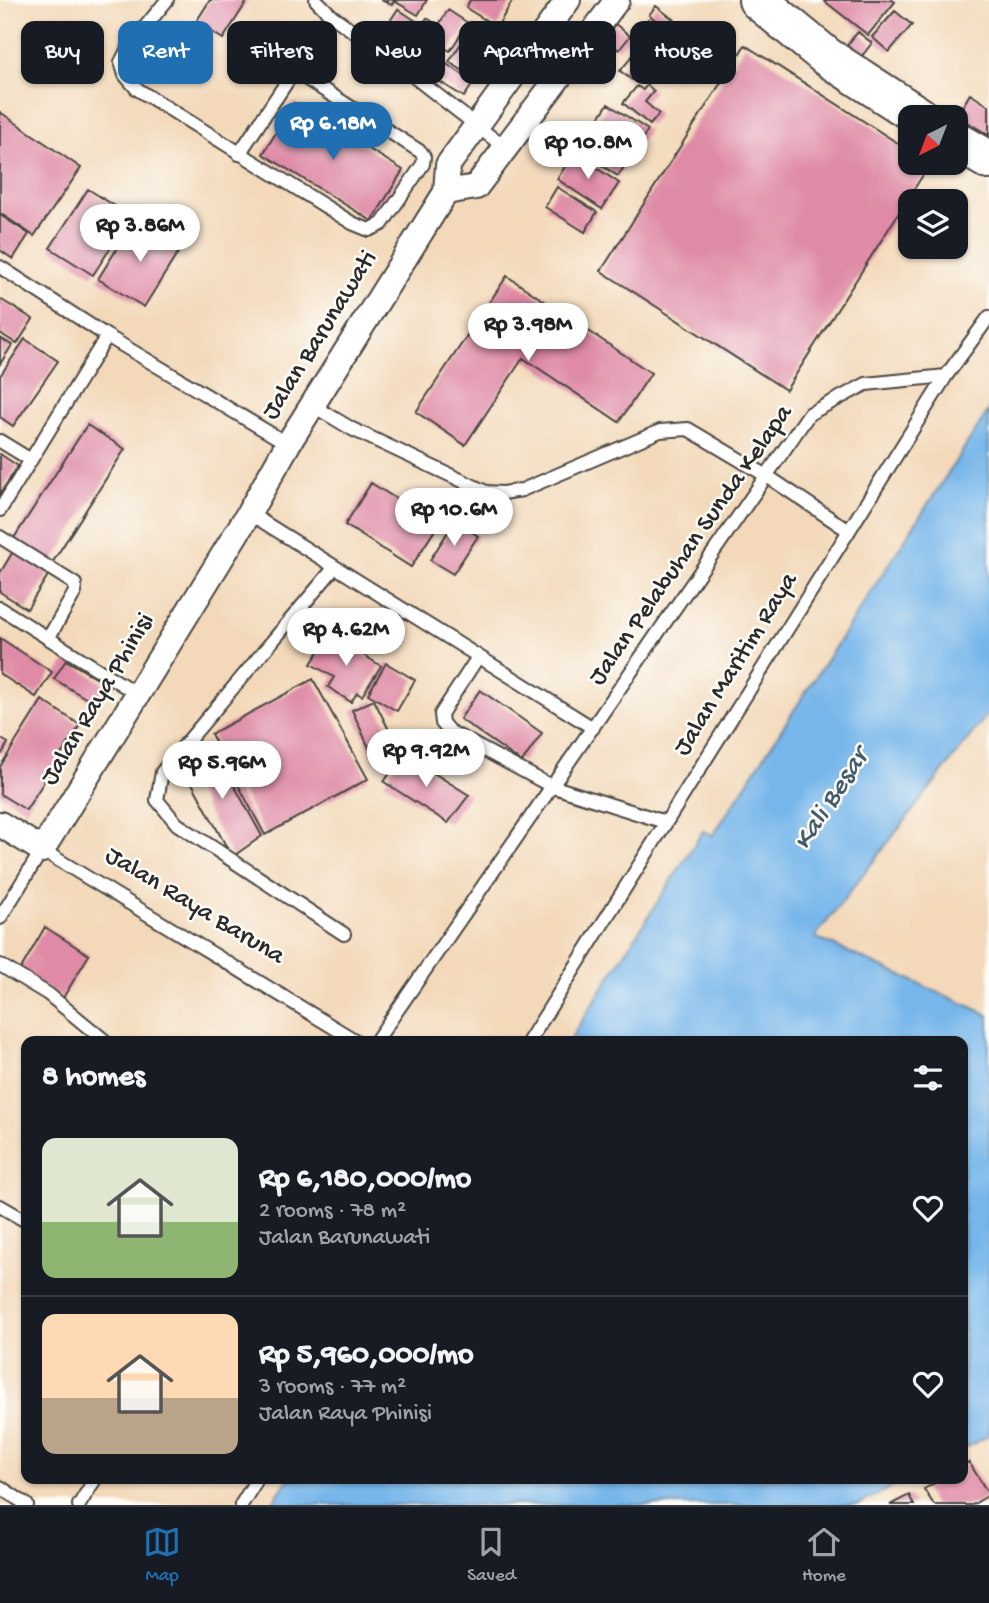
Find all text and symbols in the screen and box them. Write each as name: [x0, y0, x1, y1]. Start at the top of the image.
chip: Buy: [21, 21, 104, 84]
chip: Rent: [118, 21, 213, 84]
chip: Filters: [227, 21, 337, 84]
chip: New: [351, 21, 445, 84]
chip: Apartment: [459, 21, 616, 84]
chip: House: [630, 21, 736, 84]
pin: Rp 6.18M: [261, 102, 405, 162]
north arrow: [898, 105, 968, 175]
map controls: [898, 105, 968, 259]
text: Rp 6.18M: [290, 111, 376, 138]
pin: Rp 10.8M: [516, 122, 660, 181]
text: Rp 10.8M: [545, 130, 631, 157]
button: layers: [898, 189, 968, 259]
pin: Rp 3.86M: [68, 204, 212, 264]
text: Rp 3.86M: [96, 213, 184, 240]
street label: Jalan Barunawati: [257, 246, 385, 426]
pin: Rp 3.98M: [456, 304, 600, 363]
text: Rp 3.98M: [484, 312, 572, 339]
street label: Jalan Pelabuhan Sunda Kelapa: [583, 399, 802, 692]
pin: Rp 10.6M: [382, 489, 526, 548]
text: Rp 10.6M: [411, 497, 497, 524]
street label: Jalan Maritim Raya: [668, 566, 807, 762]
street label: Jalan Raya Phinisi: [35, 608, 163, 792]
pin: Rp 4.62M: [274, 608, 418, 668]
text: Rp 4.62M: [303, 617, 389, 644]
pin: Rp 9.92M: [354, 730, 498, 789]
text: Rp 9.92M: [383, 738, 469, 765]
water label: Kali Besar: [787, 739, 880, 857]
pin: Rp 5.96M: [150, 742, 294, 801]
text: Rp 5.96M: [178, 750, 266, 777]
street label: Jalan Raya Baruna: [98, 841, 291, 974]
icon: filters: [909, 1059, 947, 1097]
text: 8 homes: [42, 1061, 145, 1096]
text: Rp 6,180,000/mo: [259, 1163, 471, 1198]
icon: home: [98, 1166, 182, 1250]
icon: heart: [909, 1189, 947, 1227]
text: 2 rooms · 78 m²: [259, 1198, 406, 1225]
text: Jalan Barunawati: [259, 1225, 430, 1252]
text: Rp 5,960,000/mo: [259, 1339, 474, 1374]
icon: home: [98, 1342, 182, 1426]
icon: heart: [909, 1365, 947, 1403]
text: 3 rooms · 77 m²: [259, 1374, 406, 1401]
text: Jalan Raya Phinisi: [259, 1401, 432, 1428]
tab: Map: [143, 1523, 181, 1588]
tab: Saved: [467, 1523, 516, 1588]
tab: Home: [802, 1523, 846, 1588]

